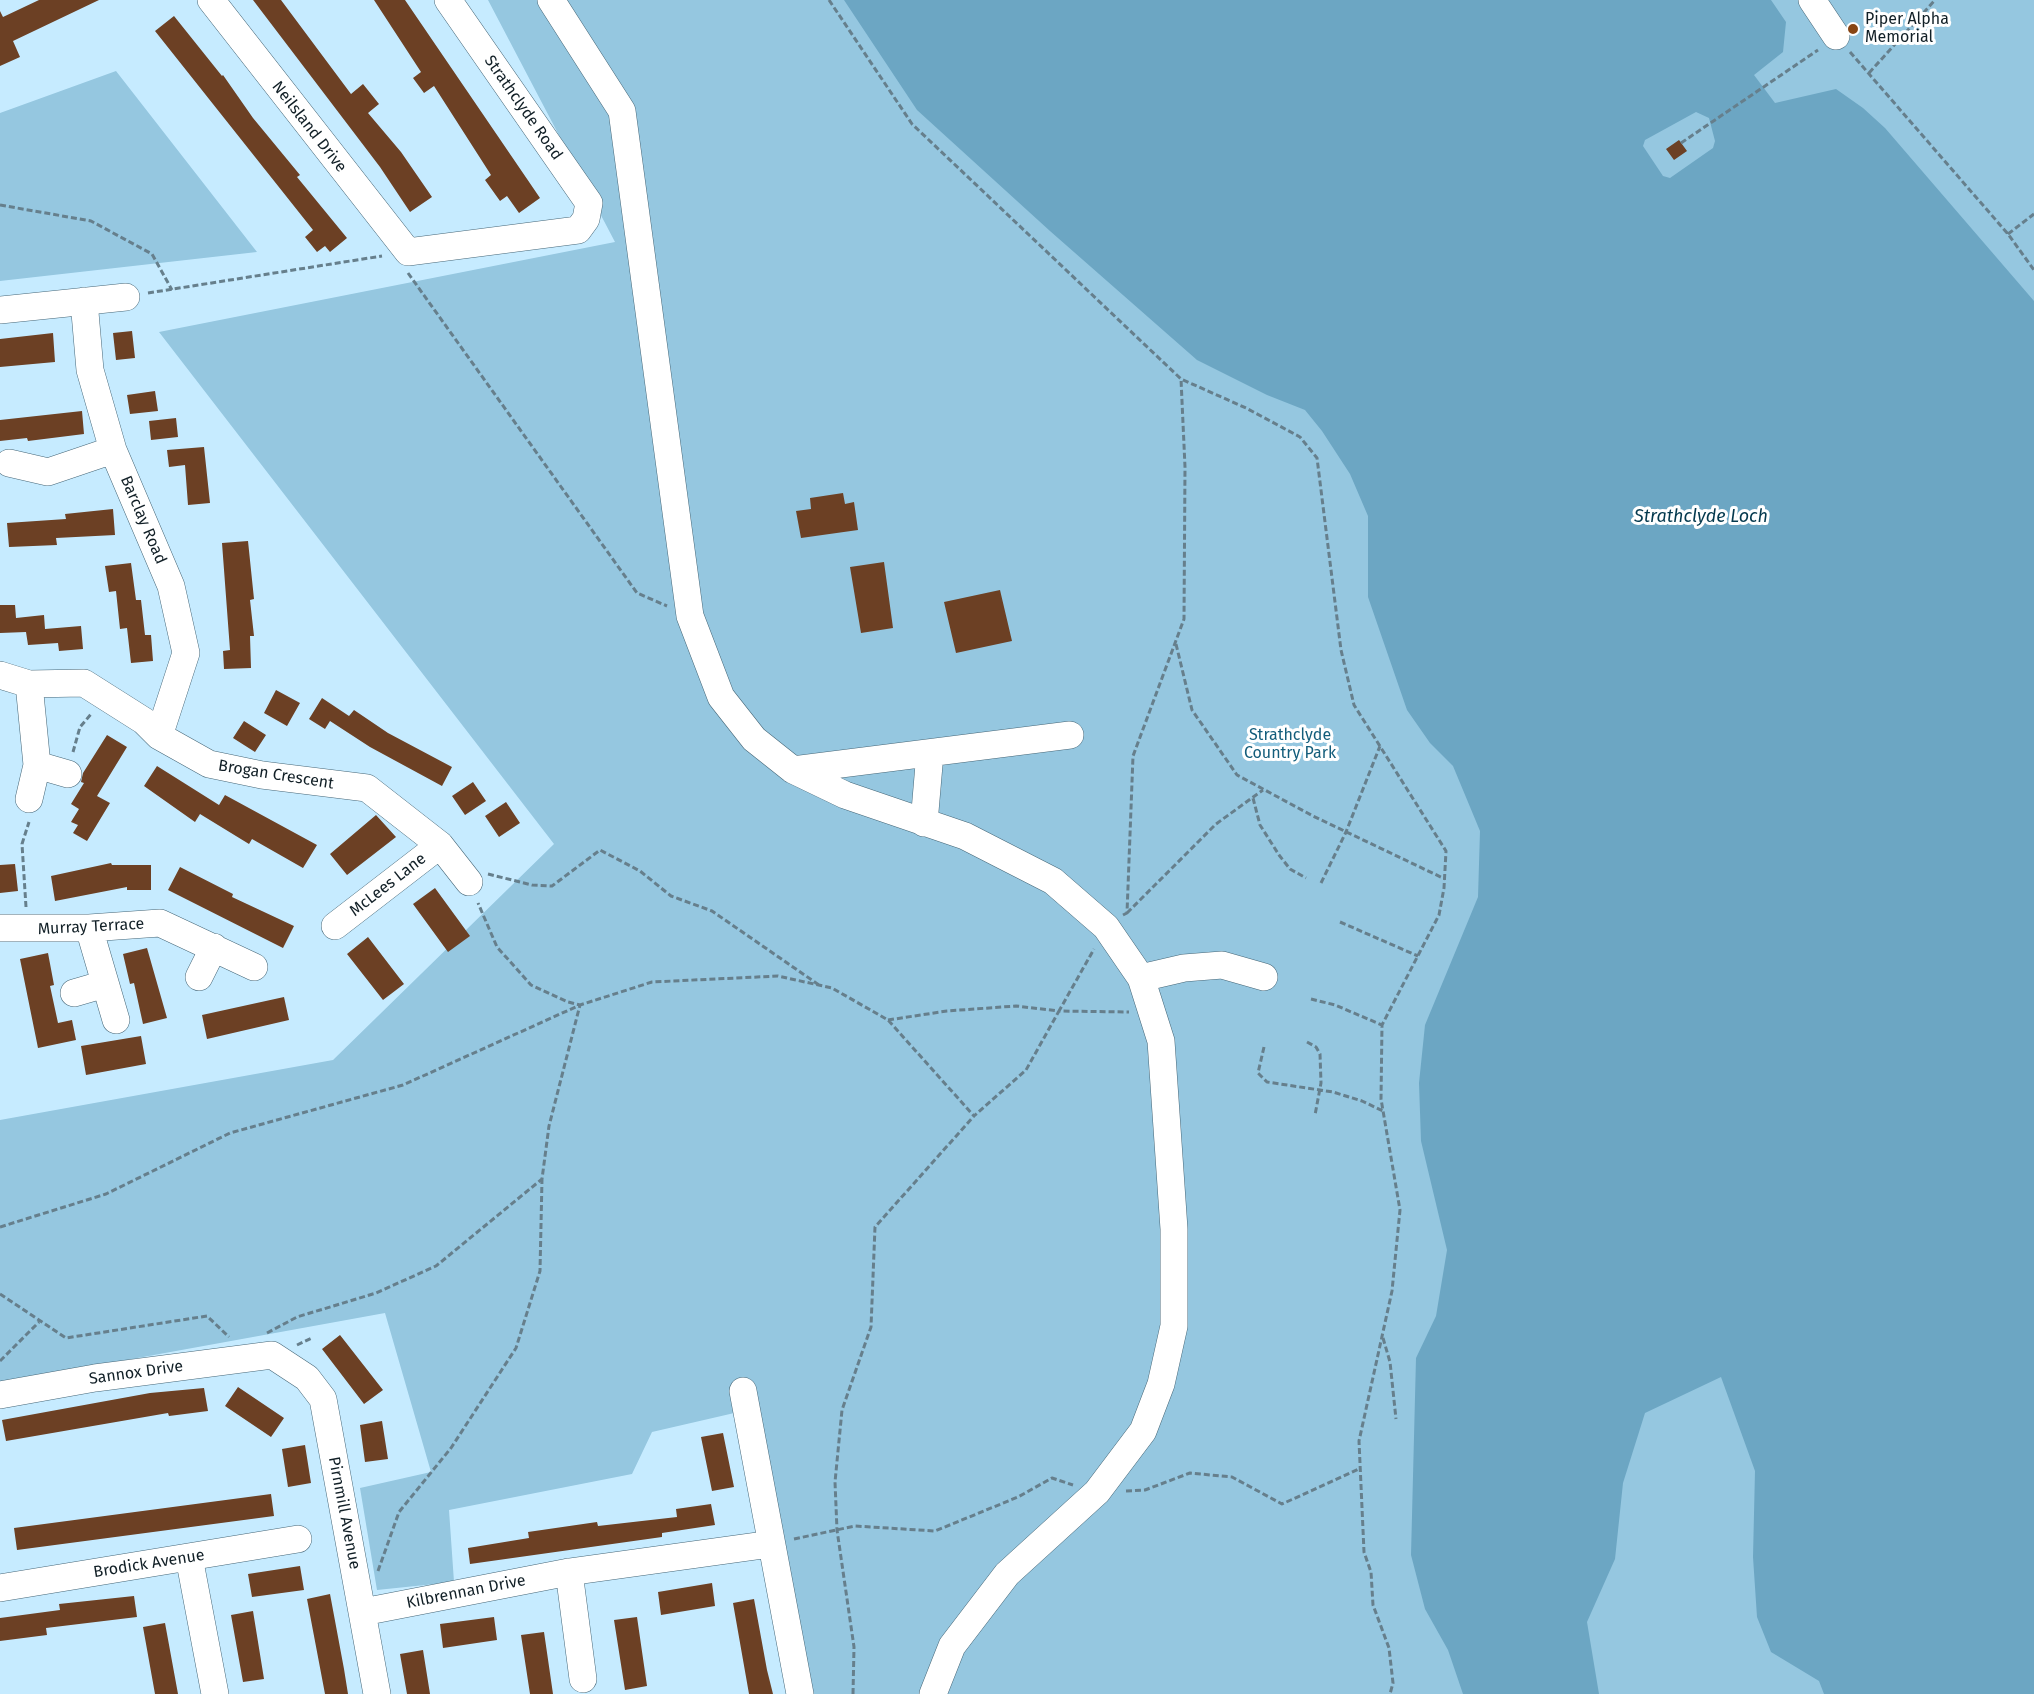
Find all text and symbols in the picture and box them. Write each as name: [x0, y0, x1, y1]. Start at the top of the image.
place label: Piper Alpha Memorial: [1865, 10, 1949, 48]
marker: Piper Alpha Memorial: [1846, 22, 1860, 36]
street label: Strathclyde Road: [480, 52, 566, 164]
street label: Neilsland Drive: [267, 78, 351, 176]
street label: Barclay Road: [116, 473, 170, 567]
water label: Strathclyde Loch: [1634, 506, 1768, 528]
park label: Strathclyde Country Park: [1244, 726, 1336, 764]
street label: Brogan Crescent: [217, 756, 335, 794]
street label: McLees Lane: [346, 849, 430, 921]
street label: Murray Terrace: [37, 915, 145, 939]
street label: Sannox Drive: [88, 1357, 184, 1389]
street label: Pirnmill Avenue: [324, 1455, 364, 1571]
street label: Brodick Avenue: [92, 1546, 206, 1582]
street label: Kilbrennan Drive: [405, 1571, 527, 1613]

